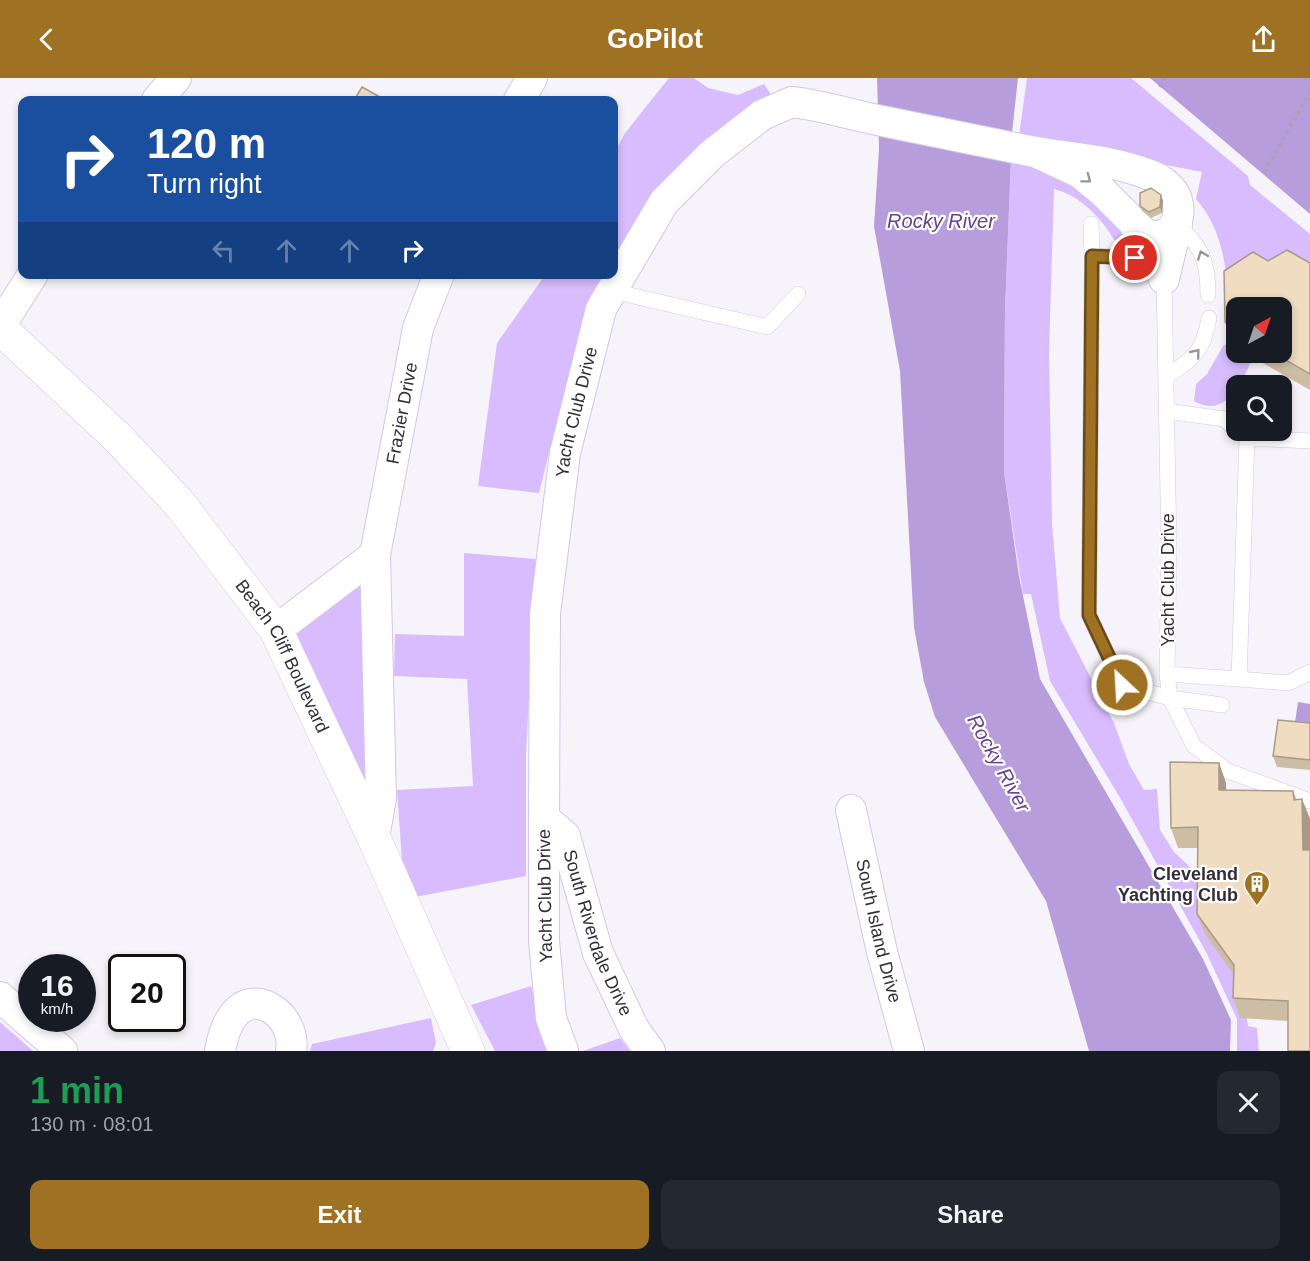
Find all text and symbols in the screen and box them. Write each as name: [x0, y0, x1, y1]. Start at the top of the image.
icon: back: [30, 23, 63, 56]
icon: share: [1247, 23, 1280, 56]
text: GoPilot: [607, 24, 703, 54]
icon: right: [48, 120, 126, 198]
text: 120 m: [147, 120, 266, 167]
text: Turn right: [147, 169, 262, 199]
one-way arrow: [1080, 171, 1091, 182]
water label: Rocky River: [887, 210, 996, 232]
pin: [1109, 232, 1160, 283]
icon: left: [207, 234, 240, 267]
icon: ahead: [270, 234, 303, 267]
icon: ahead: [333, 234, 366, 267]
icon: right: [396, 234, 429, 267]
icon: arrive: [1118, 241, 1151, 274]
one-way arrow: [1196, 250, 1209, 261]
north arrow: [1226, 297, 1292, 363]
map controls: [1226, 297, 1292, 441]
street label: Yacht Club Drive: [552, 345, 601, 479]
one-way arrow: [1188, 349, 1199, 360]
street label: Frazier Drive: [382, 361, 421, 466]
button: search: [1226, 375, 1292, 441]
street label: Yacht Club Drive: [1158, 513, 1178, 647]
street label: Beach Cliff Boulevard: [231, 576, 333, 736]
position arrow: [1090, 653, 1154, 717]
water label: Rocky River: [963, 711, 1035, 817]
street label: Yacht Club Drive: [534, 829, 556, 963]
street label: South Riverdale Drive: [559, 847, 636, 1019]
street label: South Island Drive: [852, 857, 905, 1005]
place label: Cleveland Yachting Club: [1118, 864, 1238, 905]
building icon: Cleveland Yachting Club: [1242, 869, 1272, 907]
speed limit sign: 20: [108, 954, 186, 1032]
text: 16: [40, 969, 74, 1002]
text: km/h: [41, 1000, 73, 1017]
text: 1 min: [30, 1070, 124, 1111]
button: close: [1217, 1071, 1280, 1134]
text: 130 m · 08:01: [30, 1113, 153, 1135]
button: Exit: [30, 1180, 649, 1249]
button: Share: [661, 1180, 1280, 1249]

